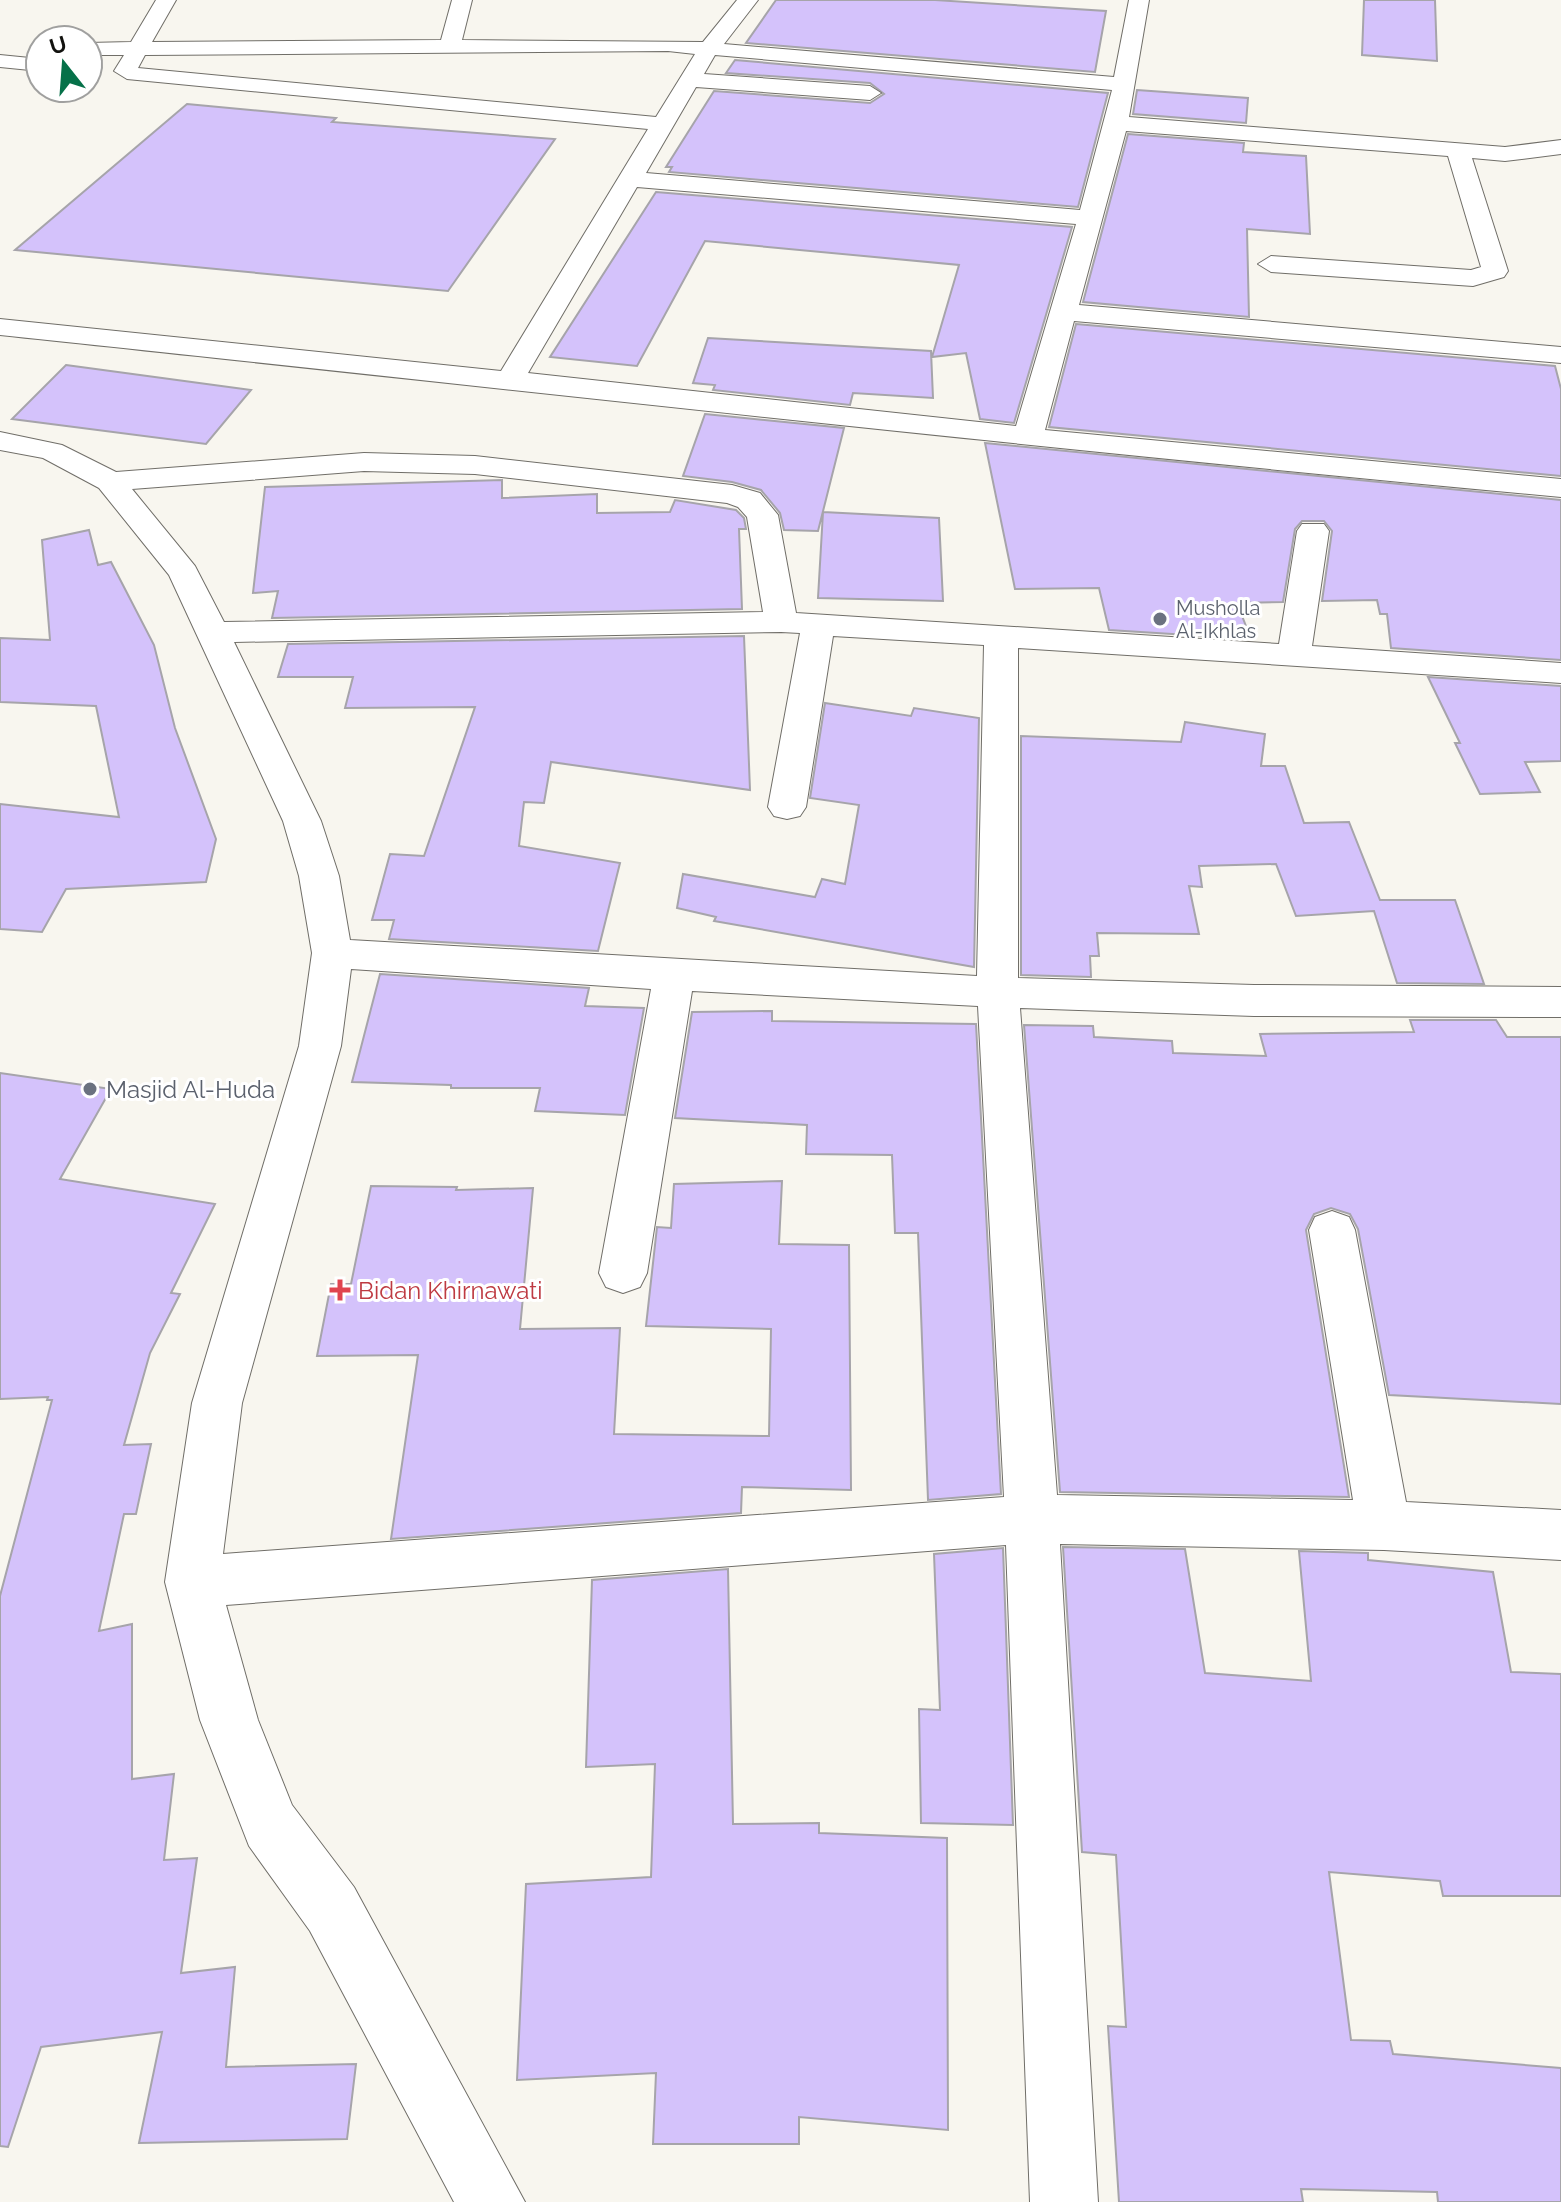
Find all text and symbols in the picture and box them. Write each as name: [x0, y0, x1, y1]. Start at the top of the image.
north arrow: [24, 24, 104, 104]
text: U: [46, 30, 70, 60]
place label: Musholla Al-Ikhlas: [1176, 596, 1260, 643]
marker: Musholla Al-Ikhlas: [1151, 610, 1169, 628]
place label: Masjid Al-Huda: [106, 1075, 275, 1104]
marker: Masjid Al-Huda: [81, 1080, 99, 1098]
place label: Bidan Khirnawati: [358, 1276, 543, 1305]
marker: Bidan Khirnawati: [329, 1279, 351, 1301]

